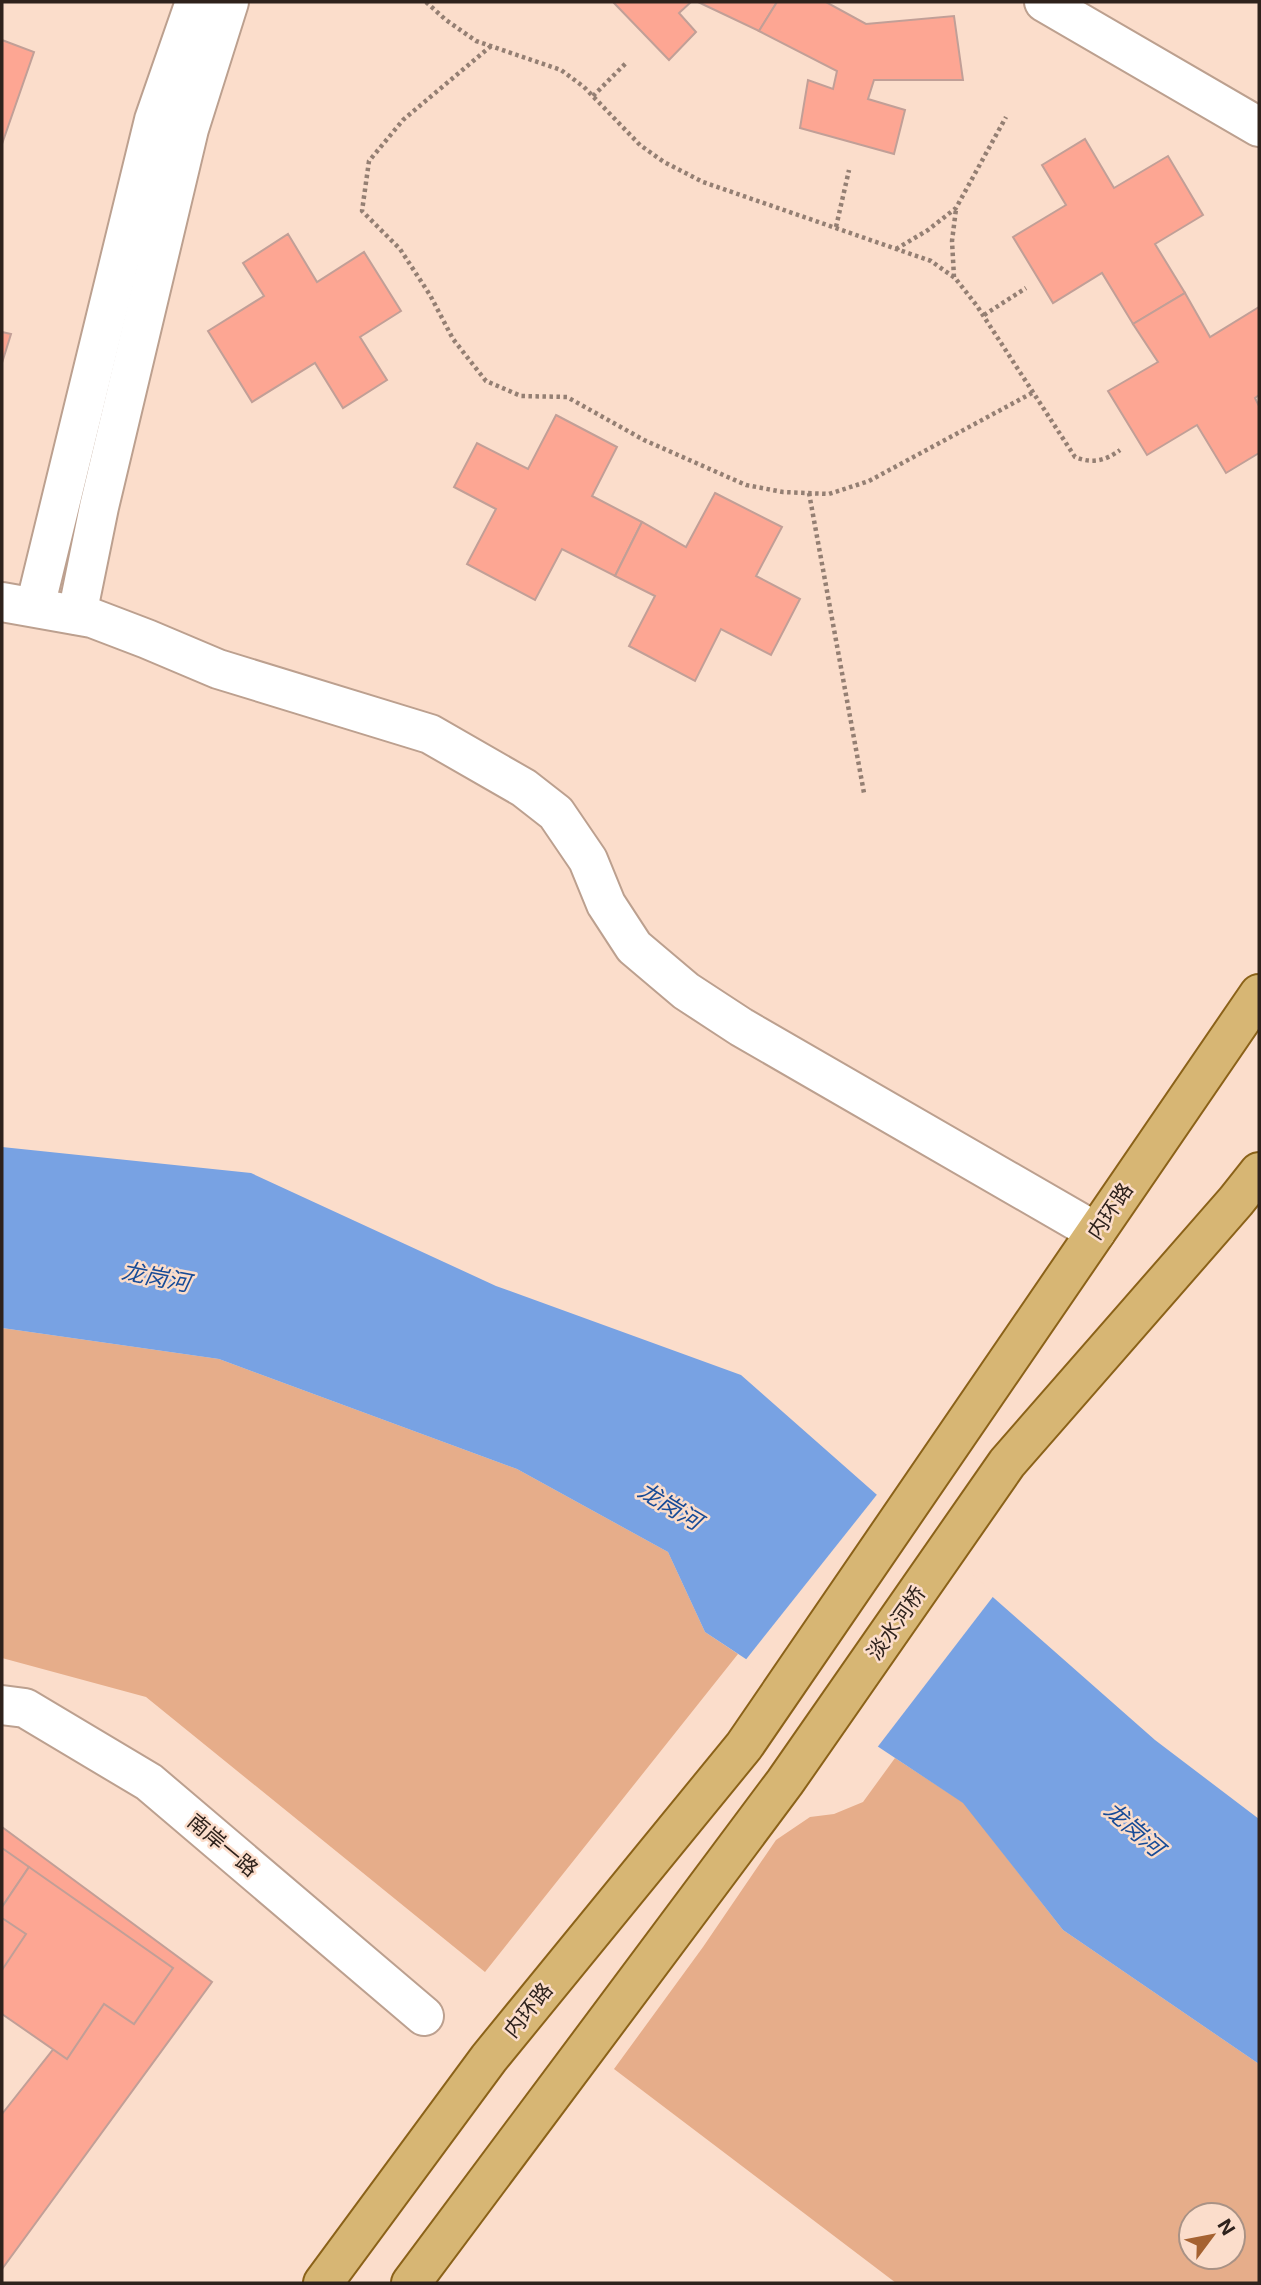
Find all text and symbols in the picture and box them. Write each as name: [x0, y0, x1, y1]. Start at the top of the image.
street label: 内环路: [1082, 1178, 1138, 1244]
water label: 龙岗河: [119, 1257, 196, 1298]
water label: 龙岗河: [633, 1476, 710, 1538]
street label: 淡水河桥: [862, 1581, 930, 1665]
water label: 龙岗河: [1099, 1796, 1172, 1865]
street label: 南岸一路: [183, 1808, 263, 1882]
street label: 内环路: [498, 1978, 558, 2042]
north arrow: [1177, 2201, 1247, 2271]
text: N: [1212, 2215, 1240, 2239]

